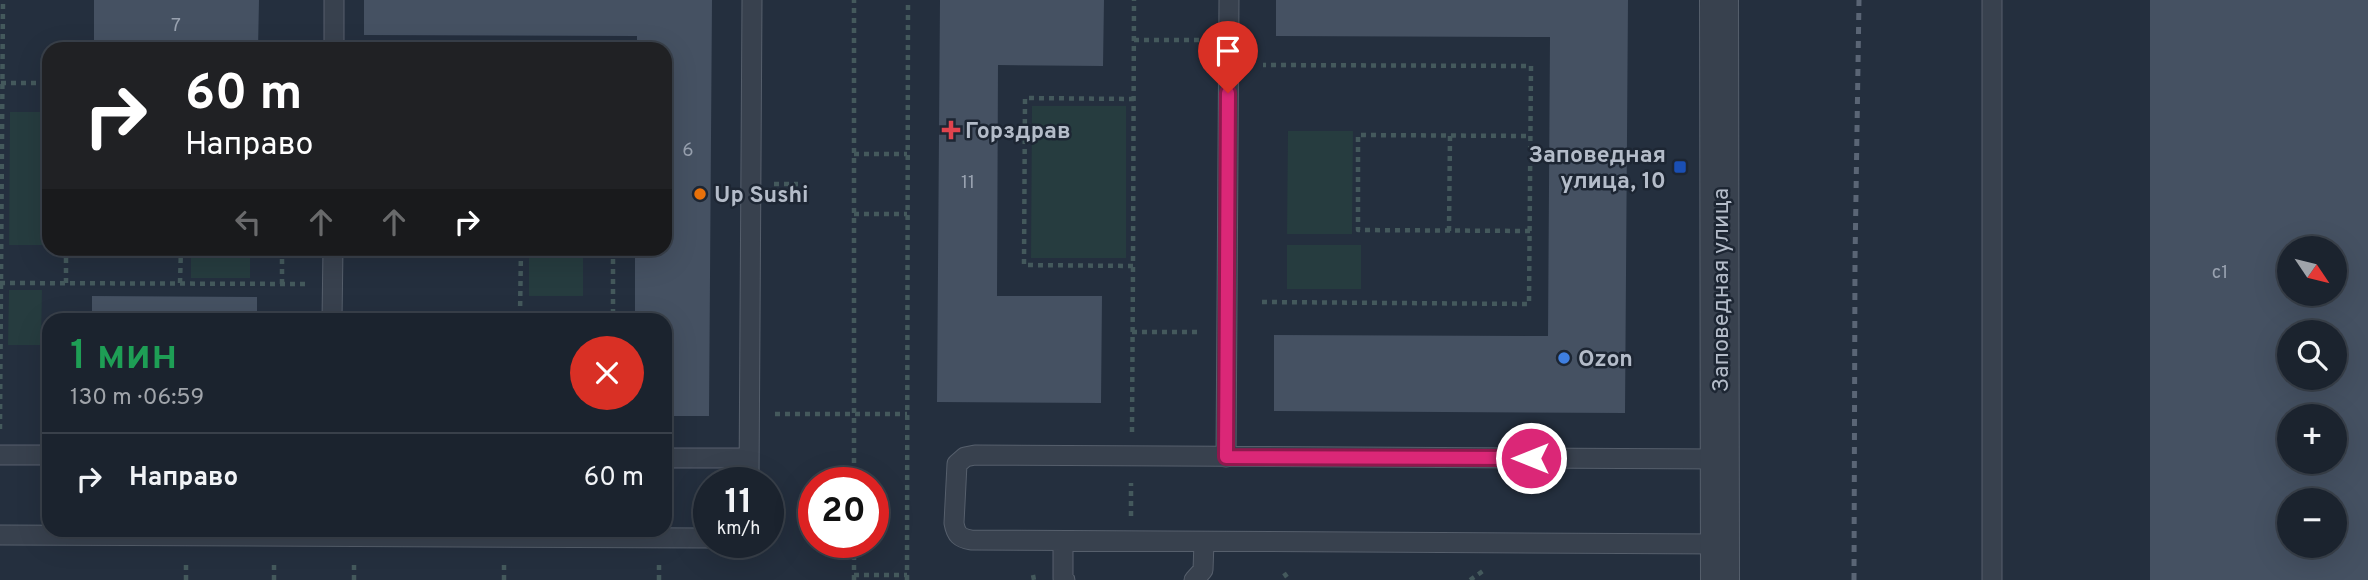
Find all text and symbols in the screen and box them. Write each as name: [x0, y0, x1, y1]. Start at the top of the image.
house number: 7: [171, 14, 181, 38]
pin: [1198, 21, 1258, 93]
icon: arrive: [1209, 32, 1247, 70]
text: 60 m: [185, 65, 303, 127]
icon: right: [70, 70, 161, 161]
place label: Горздрав: [965, 118, 1071, 147]
marker: Горздрав: [943, 122, 959, 138]
text: Направо: [185, 126, 313, 166]
house number: 6: [682, 139, 694, 163]
place label: Заповедная улица, 10: [1528, 142, 1666, 197]
marker: Заповедная улица, 10: [1672, 159, 1688, 175]
house number: 11: [961, 171, 975, 195]
place label: Up Sushi: [714, 182, 809, 211]
marker: Up Sushi: [692, 186, 708, 202]
street label: Заповедная улица: [1708, 188, 1737, 392]
icon: left: [229, 203, 267, 241]
icon: ahead: [302, 203, 340, 241]
icon: ahead: [375, 203, 413, 241]
icon: right: [448, 203, 486, 241]
north arrow: [2277, 236, 2347, 306]
map controls: [2277, 236, 2347, 558]
house number: с1: [2212, 261, 2228, 285]
button: search: [2277, 320, 2347, 390]
text: 1 мин: [70, 331, 177, 384]
button: close: [570, 336, 644, 410]
place label: Ozon: [1578, 346, 1633, 375]
marker: Ozon: [1556, 350, 1572, 366]
text: 130 m · 06:59: [70, 384, 204, 413]
button: +: [2277, 404, 2347, 474]
position arrow: [1494, 421, 1568, 495]
icon: right: [70, 460, 108, 498]
text: Направо: [129, 462, 238, 495]
text: 60 m: [584, 462, 644, 495]
speed limit sign: 20: [798, 467, 889, 558]
text: 11: [725, 481, 753, 525]
button: −: [2277, 488, 2347, 558]
text: km/h: [717, 518, 760, 541]

